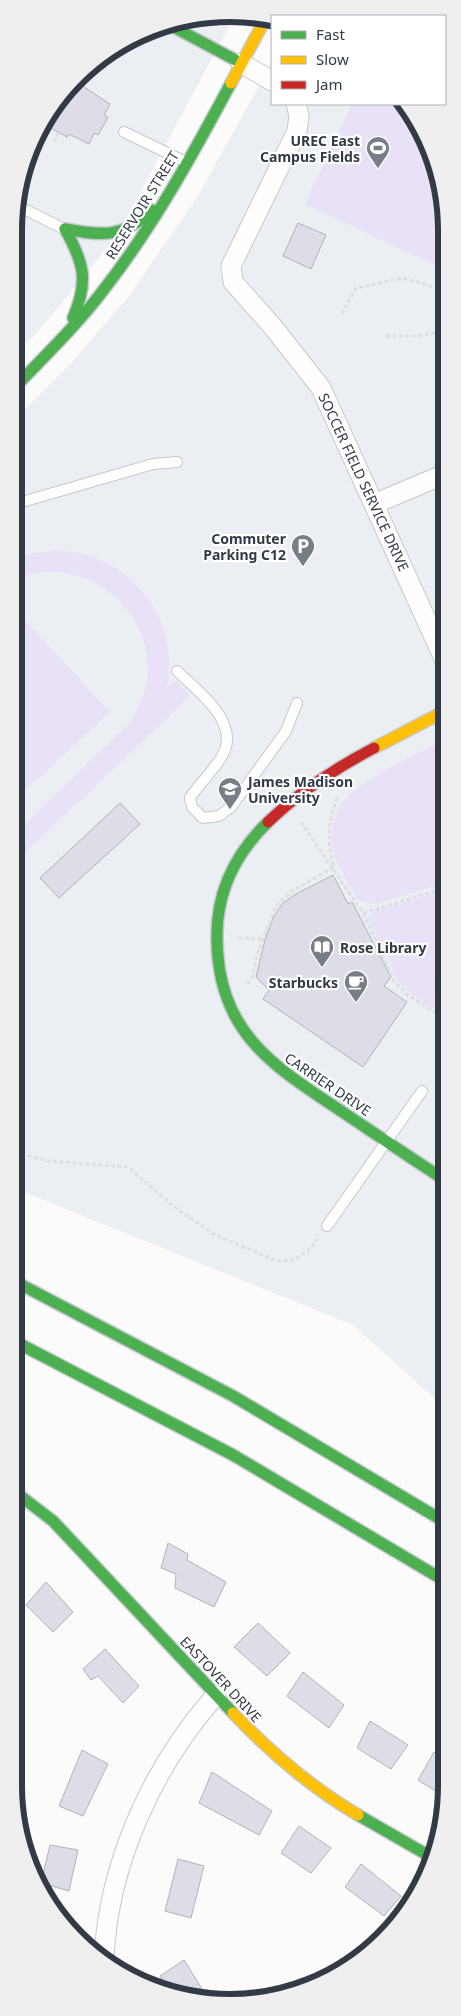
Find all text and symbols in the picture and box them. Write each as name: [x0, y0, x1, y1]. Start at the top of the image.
legend: [271, 15, 446, 105]
text: Fast: [316, 24, 345, 44]
text: Slow: [316, 49, 349, 69]
text: Jam: [314, 74, 343, 94]
place label: UREC East Campus Fields: [260, 131, 360, 166]
sports icon: UREC East Campus Fields: [365, 135, 391, 169]
street label: RESERVOIR STREET: [101, 147, 183, 263]
street label: SOCCER FIELD SERVICE DRIVE: [314, 390, 414, 574]
place label: Commuter Parking C12: [203, 529, 287, 564]
parking icon: Commuter Parking C12: [290, 533, 316, 567]
place label: James Madison University: [246, 772, 353, 807]
school or university icon: James Madison University: [217, 776, 243, 810]
library icon: Rose Library: [309, 934, 335, 968]
place label: Rose Library: [340, 938, 426, 957]
cafe icon: Starbucks: [343, 969, 369, 1003]
place label: Starbucks: [269, 973, 338, 992]
street label: CARRIER DRIVE: [281, 1048, 375, 1120]
street label: EASTOVER DRIVE: [176, 1632, 266, 1726]

